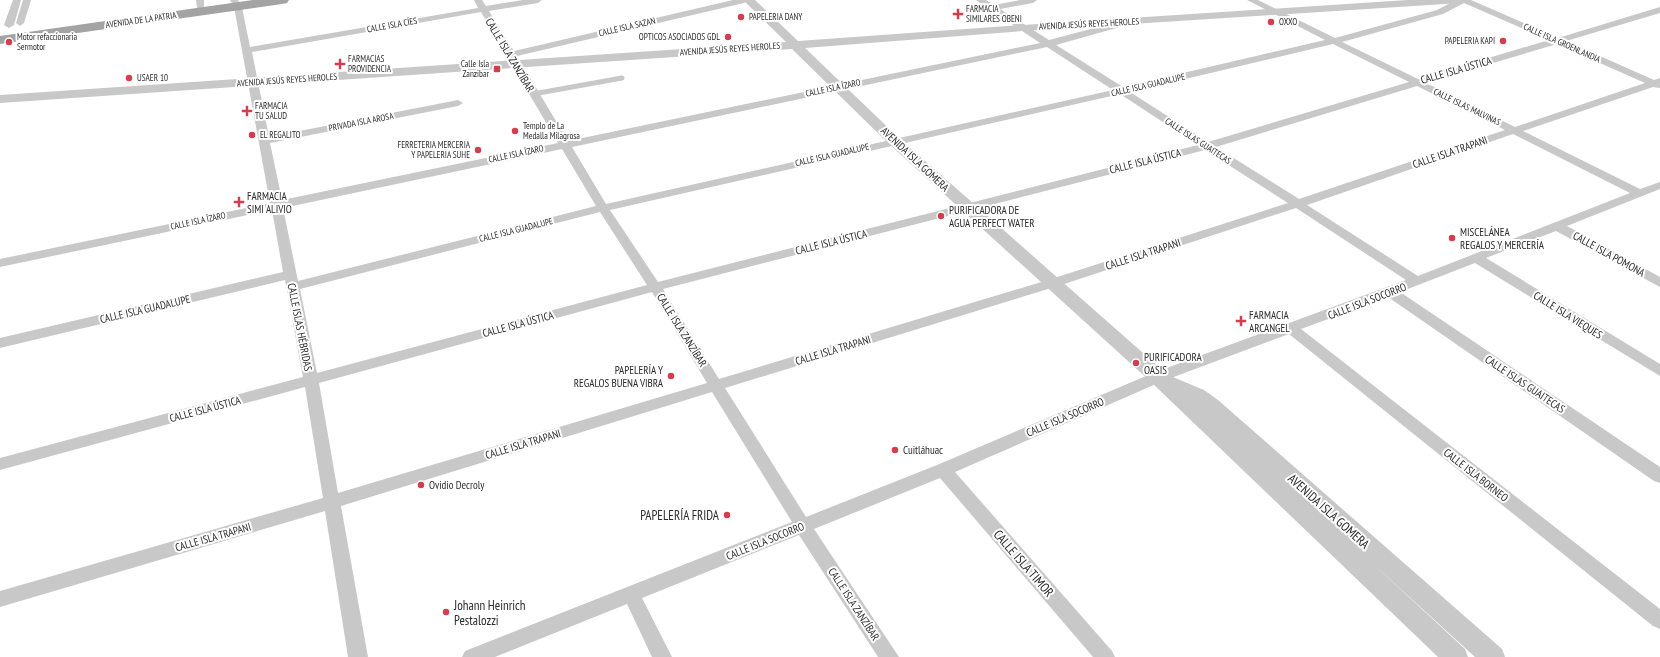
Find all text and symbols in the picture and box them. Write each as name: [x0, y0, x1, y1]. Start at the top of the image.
place label: FARMACIA SIMILARES OBENI: [966, 3, 1022, 24]
street label: AVENIDA DE LA PATRIA: [105, 9, 178, 30]
marker: FARMACIA SIMILARES OBENI: [953, 9, 963, 19]
place label: PAPELERIA DANY: [749, 11, 803, 22]
marker: PAPELERIA DANY: [736, 12, 746, 22]
street label: CALLE ISLA CÍES: [366, 15, 418, 34]
street label: CALLE ISLA ZANZÍBAR: [482, 15, 538, 95]
street label: CALLE ISLA SAZAN: [597, 15, 656, 38]
street label: AVENIDA JESÚS REYES HEROLES: [1038, 15, 1140, 32]
place label: OXXO: [1279, 16, 1297, 27]
marker: OXXO: [1266, 17, 1276, 27]
street label: CALLE ISLA GROENLANDIA: [1522, 21, 1603, 65]
place label: Motor refaccionaria Sermotor: [17, 31, 77, 52]
place label: OPTICOS ASOCIADOS GDL: [639, 31, 720, 42]
marker: OPTICOS ASOCIADOS GDL: [723, 32, 733, 42]
place label: PAPELERIA KAPI: [1445, 35, 1495, 46]
marker: PAPELERIA KAPI: [1498, 36, 1508, 46]
marker: Motor refaccionaria Sermotor: [4, 37, 14, 47]
street label: AVENIDA JESÚS REYES HEROLES: [679, 39, 781, 57]
place label: FARMACIAS PROVIDENCIA: [348, 53, 392, 74]
street label: CALLE ISLA ÚSTICA: [1419, 53, 1494, 87]
place label: Calle Isla Zanzibar: [461, 58, 490, 79]
marker: FARMACIAS PROVIDENCIA: [335, 59, 345, 69]
marker: Calle Isla Zanzibar: [492, 64, 502, 74]
street label: AVENIDA JESÚS REYES HEROLES: [236, 70, 338, 88]
street label: CALLE ISLA GUADALUPE: [1110, 71, 1186, 98]
place label: USAER 10: [137, 72, 168, 83]
marker: USAER 10: [124, 73, 134, 83]
street label: CALLE ISLA ÍZARO: [804, 76, 862, 99]
street label: CALLE ISLAS MALVINAS: [1432, 86, 1503, 128]
place label: FARMACIA TU SALUD: [255, 100, 288, 121]
marker: FARMACIA TU SALUD: [242, 106, 252, 116]
street label: PRIVADA ISLA AROSA: [328, 110, 395, 133]
street label: CALLE ISLAS GUAITECAS: [1163, 115, 1233, 166]
place label: Templo de La Medalla Milagrosa: [523, 120, 580, 141]
street label: AVENIDA ISLA GOMERA: [878, 124, 953, 195]
marker: Templo de La Medalla Milagrosa: [510, 126, 520, 136]
place label: EL REGALITO: [260, 129, 301, 140]
marker: EL REGALITO: [247, 130, 257, 140]
street label: CALLE ISLA TRAPANI: [1411, 133, 1489, 171]
place label: FERRETERIA MERCERIA Y PAPELERIA SUHE: [397, 139, 471, 160]
street label: CALLE ISLA GUADALUPE: [794, 141, 870, 168]
street label: CALLE ISLA ÍZARO: [487, 142, 545, 165]
marker: FERRETERIA MERCERIA Y PAPELERIA SUHE: [473, 145, 483, 155]
street label: CALLE ISLA ÚSTICA: [1108, 145, 1183, 177]
place label: FARMACIA SIMI ALIVIO: [247, 189, 292, 216]
marker: FARMACIA SIMI ALIVIO: [234, 197, 244, 207]
place label: PURIFICADORA DE AGUA PERFECT WATER: [949, 203, 1035, 230]
street label: CALLE ISLA ÍZARO: [169, 209, 227, 232]
marker: PURIFICADORA DE AGUA PERFECT WATER: [936, 211, 946, 221]
street label: CALLE ISLA GUADALUPE: [478, 215, 554, 244]
place label: MISCELÁNEA REGALOS Y MERCERÍA: [1460, 225, 1545, 252]
street label: CALLE ISLA ÚSTICA: [794, 226, 869, 258]
street label: CALLE ISLA POMONA: [1571, 228, 1648, 280]
marker: MISCELÁNEA REGALOS Y MERCERÍA: [1447, 233, 1457, 243]
street label: CALLE ISLA TRAPANI: [1104, 235, 1182, 273]
street label: CALLE ISLA SOCORRO: [1326, 280, 1408, 322]
street label: CALLE ISLAS HÉBRIDAS: [285, 282, 315, 372]
street label: CALLE ISLA VIEQUES: [1531, 288, 1605, 342]
street label: CALLE ISLA ZANZÍBAR: [654, 291, 710, 369]
street label: CALLE ISLA GUADALUPE: [98, 292, 192, 326]
street label: CALLE ISLA ÚSTICA: [481, 308, 556, 340]
place label: FARMACIA ARCANGEL: [1249, 308, 1290, 335]
marker: FARMACIA ARCANGEL: [1236, 316, 1246, 326]
street label: CALLE ISLA TRAPANI: [794, 332, 872, 368]
place label: PURIFICADORA OASIS: [1144, 350, 1202, 377]
street label: CALLE ISLAS GUAITECAS: [1482, 352, 1568, 416]
marker: PURIFICADORA OASIS: [1131, 358, 1141, 368]
place label: PAPELERÍA Y REGALOS BUENA VIBRA: [574, 363, 664, 390]
marker: PAPELERÍA Y REGALOS BUENA VIBRA: [666, 371, 676, 381]
street label: CALLE ISLA ÚSTICA: [168, 393, 243, 425]
street label: CALLE ISLA SOCORRO: [1024, 394, 1106, 440]
street label: CALLE ISLA TRAPANI: [484, 426, 562, 462]
place label: Cuitláhuac: [903, 443, 943, 457]
marker: Cuitláhuac: [890, 445, 900, 455]
street label: CALLE ISLA BORNEO: [1441, 445, 1511, 505]
street label: AVENIDA ISLA GOMERA: [1284, 470, 1374, 553]
place label: Ovidio Decroly: [429, 478, 485, 492]
marker: Ovidio Decroly: [416, 480, 426, 490]
place label: PAPELERÍA FRIDA: [640, 507, 720, 524]
marker: PAPELERÍA FRIDA: [722, 510, 732, 520]
street label: CALLE ISLA TRAPANI: [174, 519, 252, 555]
street label: CALLE ISLA SOCORRO: [724, 519, 806, 563]
street label: CALLE ISLA TIMOR: [990, 526, 1057, 600]
street label: CALLE ISLA ZANZÍBAR: [825, 565, 883, 643]
place label: Johann Heinrich Pestalozzi: [453, 597, 526, 629]
marker: Johann Heinrich Pestalozzi: [441, 607, 451, 617]

